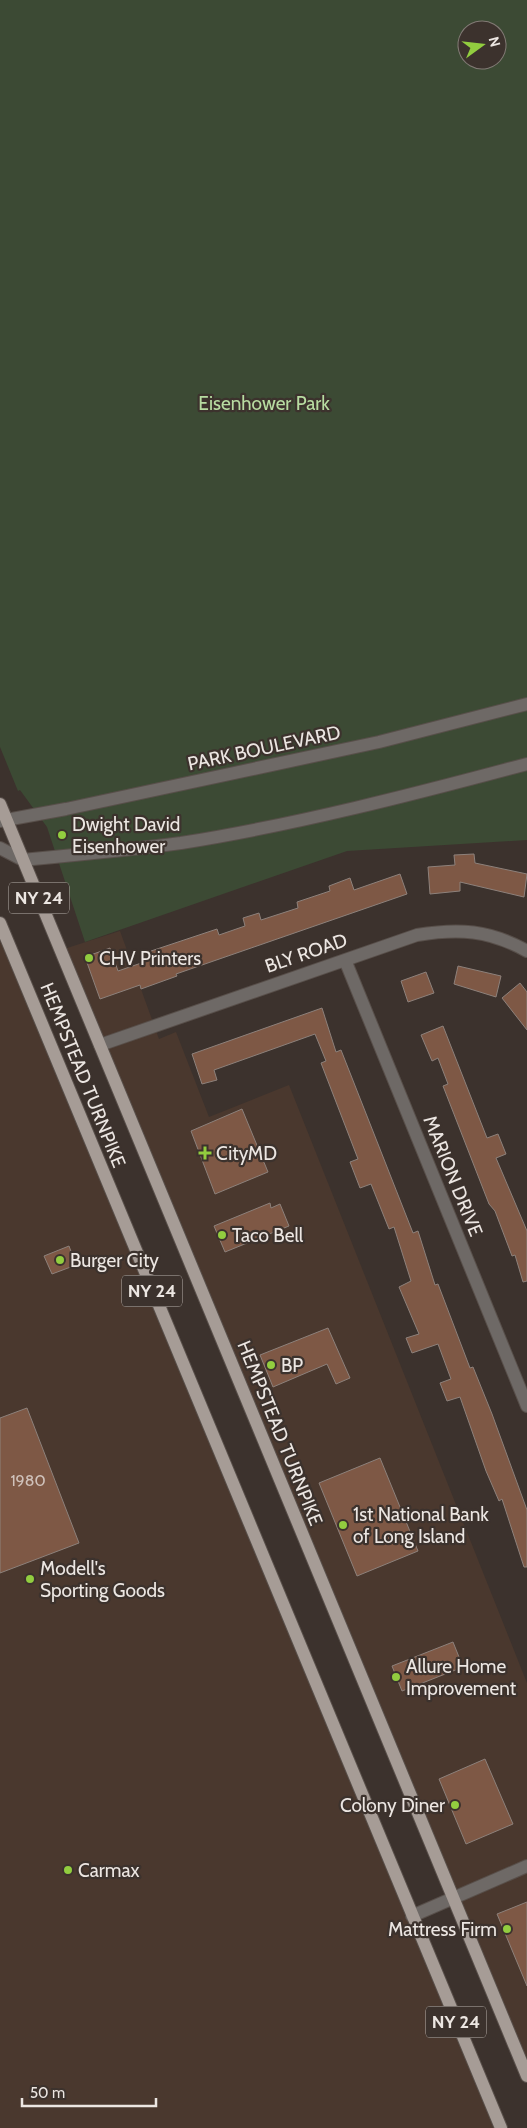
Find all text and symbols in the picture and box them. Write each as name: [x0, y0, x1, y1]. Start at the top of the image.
north arrow: [457, 20, 507, 70]
text: N: [485, 35, 505, 49]
park label: Eisenhower Park: [198, 392, 330, 415]
street label: PARK BOULEVARD: [185, 721, 343, 775]
place label: Dwight David Eisenhower: [72, 813, 180, 858]
marker: Dwight David Eisenhower: [56, 829, 68, 841]
road number: NY 24: [9, 882, 69, 914]
street label: BLY ROAD: [262, 928, 350, 978]
place label: CHV Printers: [99, 947, 201, 970]
marker: CHV Printers: [83, 952, 95, 964]
street label: HEMPSTEAD TURNPIKE: [35, 979, 131, 1171]
street label: MARION DRIVE: [418, 1112, 488, 1240]
place label: CityMD: [216, 1142, 277, 1165]
marker: CityMD: [198, 1146, 212, 1160]
place label: Taco Bell: [232, 1224, 304, 1247]
marker: Taco Bell: [216, 1229, 228, 1241]
place label: Burger City: [70, 1249, 159, 1272]
marker: Burger City: [54, 1254, 66, 1266]
road number: NY 24: [122, 1276, 182, 1306]
street label: HEMPSTEAD TURNPIKE: [232, 1337, 328, 1529]
place label: BP: [281, 1354, 303, 1377]
marker: BP: [265, 1359, 277, 1371]
house number: 1980: [10, 1471, 46, 1490]
place label: 1st National Bank of Long Island: [353, 1503, 489, 1548]
marker: 1st National Bank of Long Island: [337, 1519, 349, 1531]
place label: Modell's Sporting Goods: [40, 1557, 165, 1602]
marker: Modell's Sporting Goods: [24, 1573, 36, 1585]
place label: Allure Home Improvement: [406, 1655, 517, 1700]
marker: Allure Home Improvement: [390, 1671, 402, 1683]
place label: Colony Diner: [340, 1794, 445, 1817]
marker: Colony Diner: [449, 1799, 461, 1811]
place label: Carmax: [78, 1859, 140, 1882]
marker: Carmax: [62, 1864, 74, 1876]
place label: Mattress Firm: [388, 1918, 497, 1941]
marker: Mattress Firm: [501, 1923, 513, 1935]
road number: NY 24: [426, 2006, 486, 2038]
scale bar: [22, 2076, 156, 2108]
text: 50 m: [30, 2084, 65, 2102]

